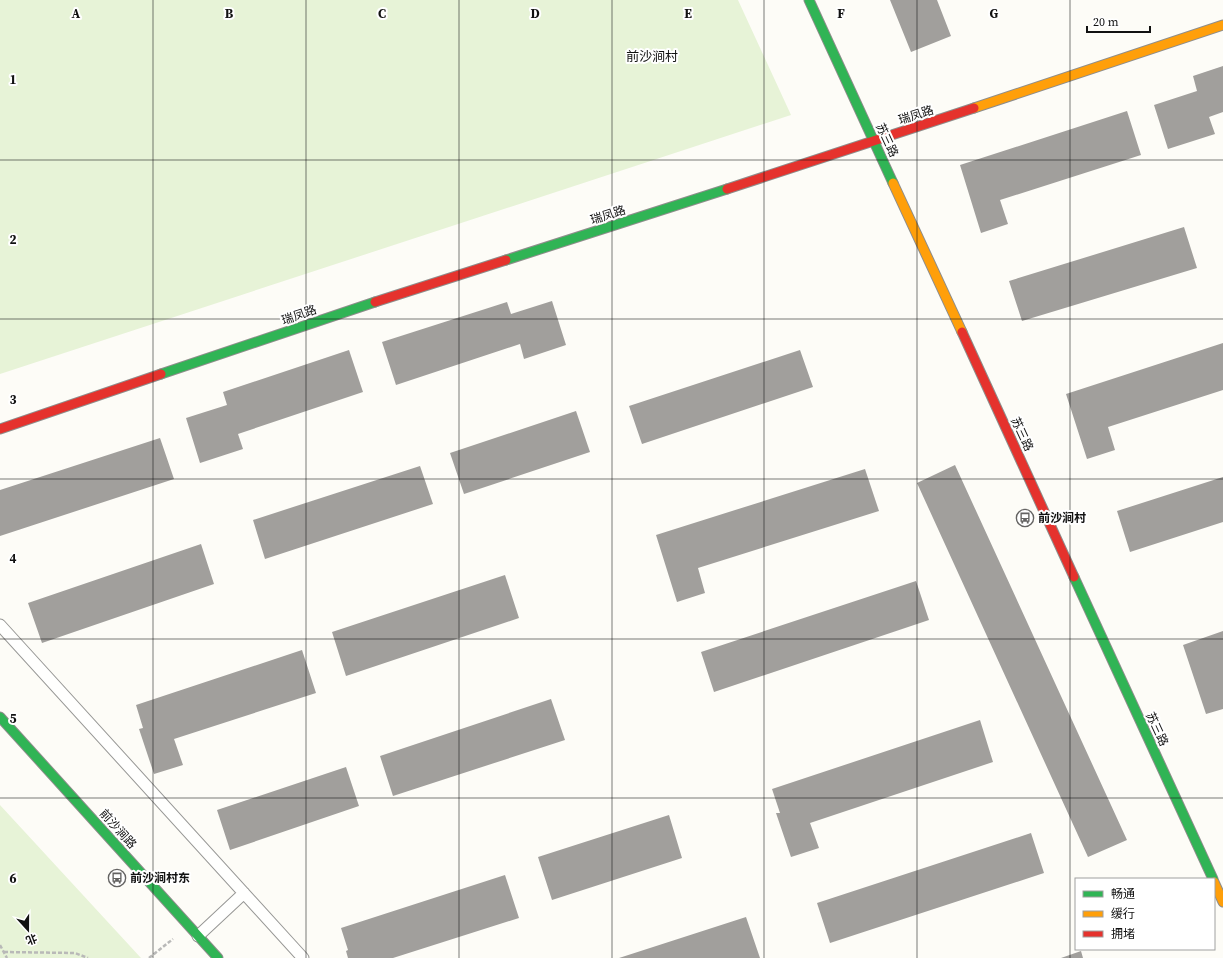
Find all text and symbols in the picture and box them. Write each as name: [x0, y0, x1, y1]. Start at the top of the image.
text: A: [72, 5, 81, 22]
text: B: [225, 5, 234, 22]
text: C: [378, 5, 386, 22]
text: D: [530, 5, 540, 22]
text: E: [684, 5, 692, 22]
text: F: [837, 5, 845, 22]
text: G: [990, 5, 999, 22]
scale bar: [1087, 8, 1150, 34]
text: 20 m: [1093, 14, 1119, 30]
district label: 前沙涧村: [626, 48, 678, 65]
text: 1: [9, 71, 17, 88]
street label: 瑞凤路: [896, 102, 936, 128]
street label: 苏三路: [872, 120, 902, 160]
street label: 瑞凤路: [588, 202, 628, 228]
text: 2: [9, 231, 17, 248]
street label: 瑞凤路: [279, 302, 319, 328]
text: 3: [9, 391, 17, 408]
street label: 苏三路: [1007, 414, 1037, 454]
bus stop icon: 前沙涧村: [1015, 508, 1035, 528]
place label: 前沙涧村: [1038, 510, 1086, 526]
text: 4: [9, 550, 17, 567]
street label: 苏三路: [1142, 709, 1172, 749]
text: 5: [9, 710, 17, 727]
street label: 前沙涧路: [96, 806, 140, 852]
bus stop icon: 前沙涧村东: [107, 868, 127, 888]
text: 6: [9, 870, 17, 887]
place label: 前沙涧村东: [130, 870, 190, 886]
legend: [1075, 878, 1215, 950]
text: 畅通: [1111, 886, 1135, 902]
text: 缓行: [1111, 906, 1135, 922]
north arrow: [8, 910, 48, 950]
text: 拥堵: [1111, 926, 1135, 942]
text: 北: [24, 930, 39, 948]

